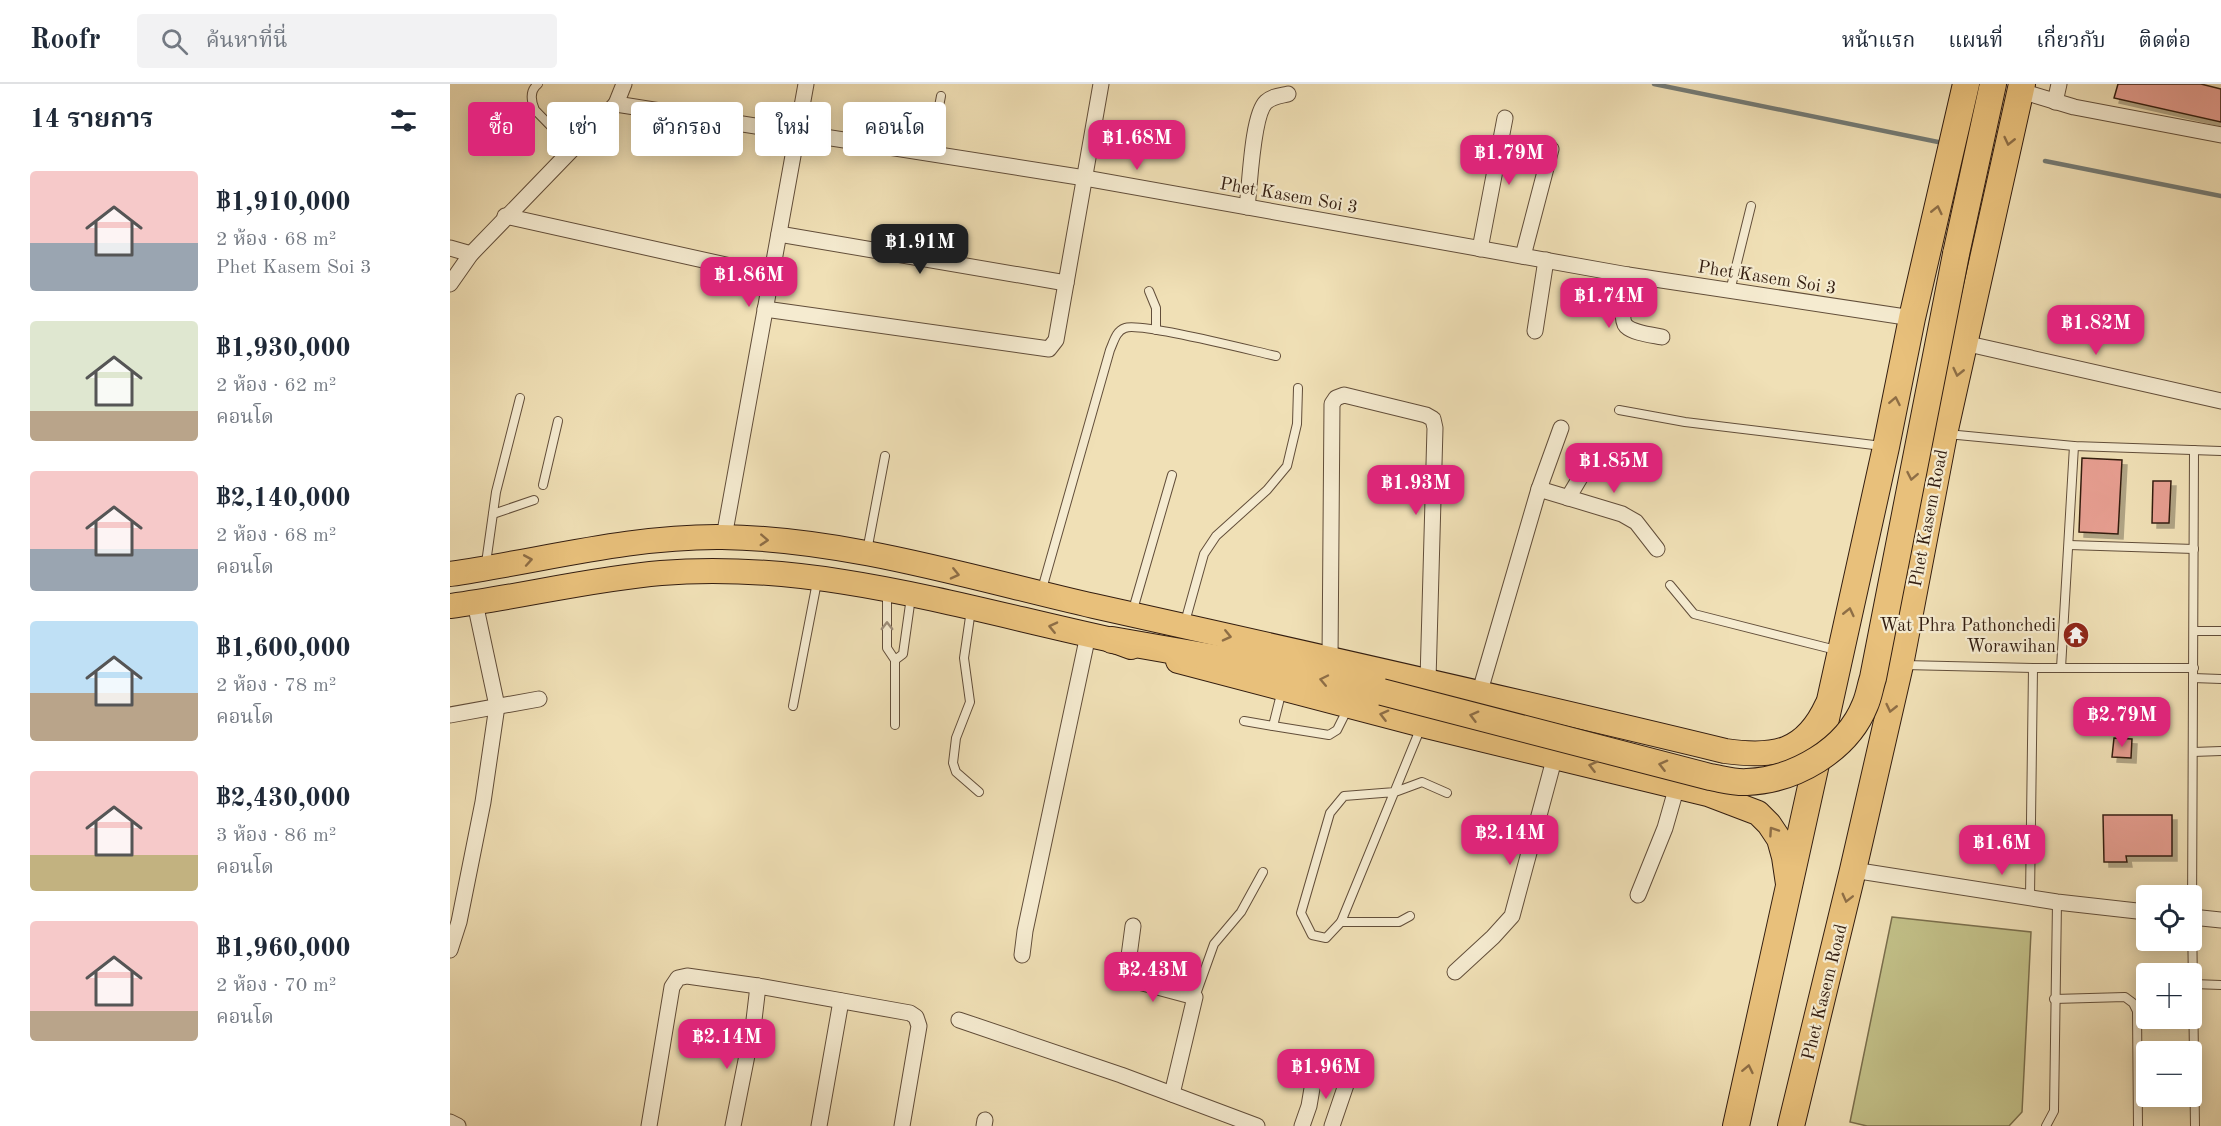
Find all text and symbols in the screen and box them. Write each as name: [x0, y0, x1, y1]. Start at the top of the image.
search box: [137, 14, 557, 68]
icon: search: [158, 25, 191, 58]
text: Roofr: [30, 27, 101, 55]
text: ค้นหาที่นี่: [206, 30, 288, 52]
text: หน้าแรก: [1842, 31, 1915, 52]
text: แผนที่: [1948, 31, 2003, 52]
text: เกี่ยวกับ: [2036, 31, 2106, 52]
text: ติดต่อ: [2139, 31, 2191, 52]
chip: ซื้อ: [468, 102, 535, 156]
chip: เช่า: [547, 102, 619, 156]
chip: ตัวกรอง: [631, 102, 743, 156]
chip: ใหม่: [755, 102, 831, 156]
chip: คอนโด: [843, 102, 946, 156]
icon: filters: [387, 104, 420, 137]
text: 14 รายการ: [30, 107, 153, 133]
pin: ฿1.68M: [1088, 120, 1186, 171]
text: ฿1.68M: [1102, 129, 1172, 149]
pin: ฿1.79M: [1460, 135, 1558, 186]
one-way arrow: [2004, 136, 2017, 146]
text: ฿1.79M: [1474, 144, 1544, 164]
street label: Phet Kasem Soi 3: [1218, 175, 1359, 217]
text: ฿1,910,000: [216, 190, 351, 216]
icon: home: [78, 195, 150, 267]
one-way arrow: [1929, 206, 1942, 216]
pin: ฿1.91M: [871, 224, 969, 275]
text: 2 ห้อง · 68 m²: [216, 230, 336, 250]
text: ฿1.91M: [885, 233, 955, 253]
pin: ฿1.86M: [700, 257, 798, 308]
text: Phet Kasem Soi 3: [216, 258, 372, 278]
street label: Phet Kasem Soi 3: [1696, 258, 1837, 298]
text: ฿1.86M: [714, 266, 784, 286]
pin: ฿1.74M: [1560, 278, 1658, 329]
text: ฿1.74M: [1574, 287, 1644, 307]
pin: ฿1.82M: [2047, 305, 2145, 356]
text: ฿1.82M: [2061, 314, 2131, 334]
text: ฿1,930,000: [216, 336, 351, 362]
icon: home: [78, 345, 150, 417]
one-way arrow: [1952, 367, 1965, 377]
text: 2 ห้อง · 62 m²: [216, 376, 336, 396]
one-way arrow: [1888, 396, 1901, 406]
text: คอนโด: [216, 408, 274, 428]
pin: ฿1.85M: [1565, 443, 1663, 494]
street label: Phet Kasem Road: [1907, 448, 1951, 588]
text: ฿1.85M: [1579, 452, 1649, 472]
pin: ฿1.93M: [1367, 465, 1465, 516]
one-way arrow: [1906, 471, 1919, 481]
text: ฿1.93M: [1381, 474, 1451, 494]
text: ฿2,140,000: [216, 486, 351, 512]
icon: home: [78, 495, 150, 567]
text: 2 ห้อง · 68 m²: [216, 526, 336, 546]
one-way arrow: [759, 533, 768, 546]
one-way arrow: [523, 554, 533, 567]
text: คอนโด: [216, 558, 274, 578]
one-way arrow: [950, 566, 960, 579]
one-way arrow: [1842, 607, 1855, 617]
place label: Wat Phra Pathonchedi Worawihan: [1879, 617, 2056, 656]
temple icon: Wat Phra Pathonchedi Worawihan: [2061, 620, 2091, 650]
one-way arrow: [1049, 621, 1059, 634]
one-way arrow: [881, 622, 893, 631]
one-way arrow: [1222, 628, 1232, 641]
text: ฿1,600,000: [216, 636, 351, 662]
icon: home: [78, 645, 150, 717]
one-way arrow: [1320, 674, 1330, 687]
text: 2 ห้อง · 78 m²: [216, 676, 336, 696]
pin: ฿2.79M: [2073, 697, 2171, 748]
one-way arrow: [1885, 702, 1898, 712]
text: ฿2.79M: [2087, 706, 2157, 726]
text: คอนโด: [216, 708, 274, 728]
one-way arrow: [1379, 709, 1389, 722]
one-way arrow: [1469, 711, 1479, 724]
one-way arrow: [1589, 760, 1599, 773]
one-way arrow: [1658, 760, 1669, 772]
text: ฿2,430,000: [216, 786, 351, 812]
icon: home: [78, 795, 150, 867]
pin: ฿2.14M: [1461, 815, 1559, 866]
text: ฿2.14M: [1475, 824, 1545, 844]
pin: ฿1.6M: [1960, 825, 2044, 876]
text: 3 ห้อง · 86 m²: [216, 826, 336, 846]
one-way arrow: [1769, 827, 1780, 838]
text: ฿1.6M: [1973, 834, 2031, 854]
text: คอนโด: [216, 858, 274, 878]
map controls: [2136, 885, 2202, 1107]
button: locate: [2136, 885, 2202, 951]
one-way arrow: [1841, 893, 1854, 903]
street label: Phet Kasem Road: [1799, 922, 1851, 1062]
text: ฿1,960,000: [216, 936, 351, 962]
icon: home: [78, 945, 150, 1017]
pin: ฿2.43M: [1104, 952, 1202, 1003]
text: ฿2.43M: [1118, 961, 1188, 981]
button: +: [2136, 963, 2202, 1029]
text: 2 ห้อง · 70 m²: [216, 976, 336, 996]
text: คอนโด: [216, 1008, 274, 1028]
pin: ฿2.14M: [678, 1019, 776, 1070]
text: ฿2.14M: [692, 1028, 762, 1048]
button: −: [2136, 1041, 2202, 1107]
pin: ฿1.96M: [1277, 1049, 1375, 1100]
text: ฿1.96M: [1291, 1058, 1361, 1078]
one-way arrow: [1741, 1064, 1754, 1074]

